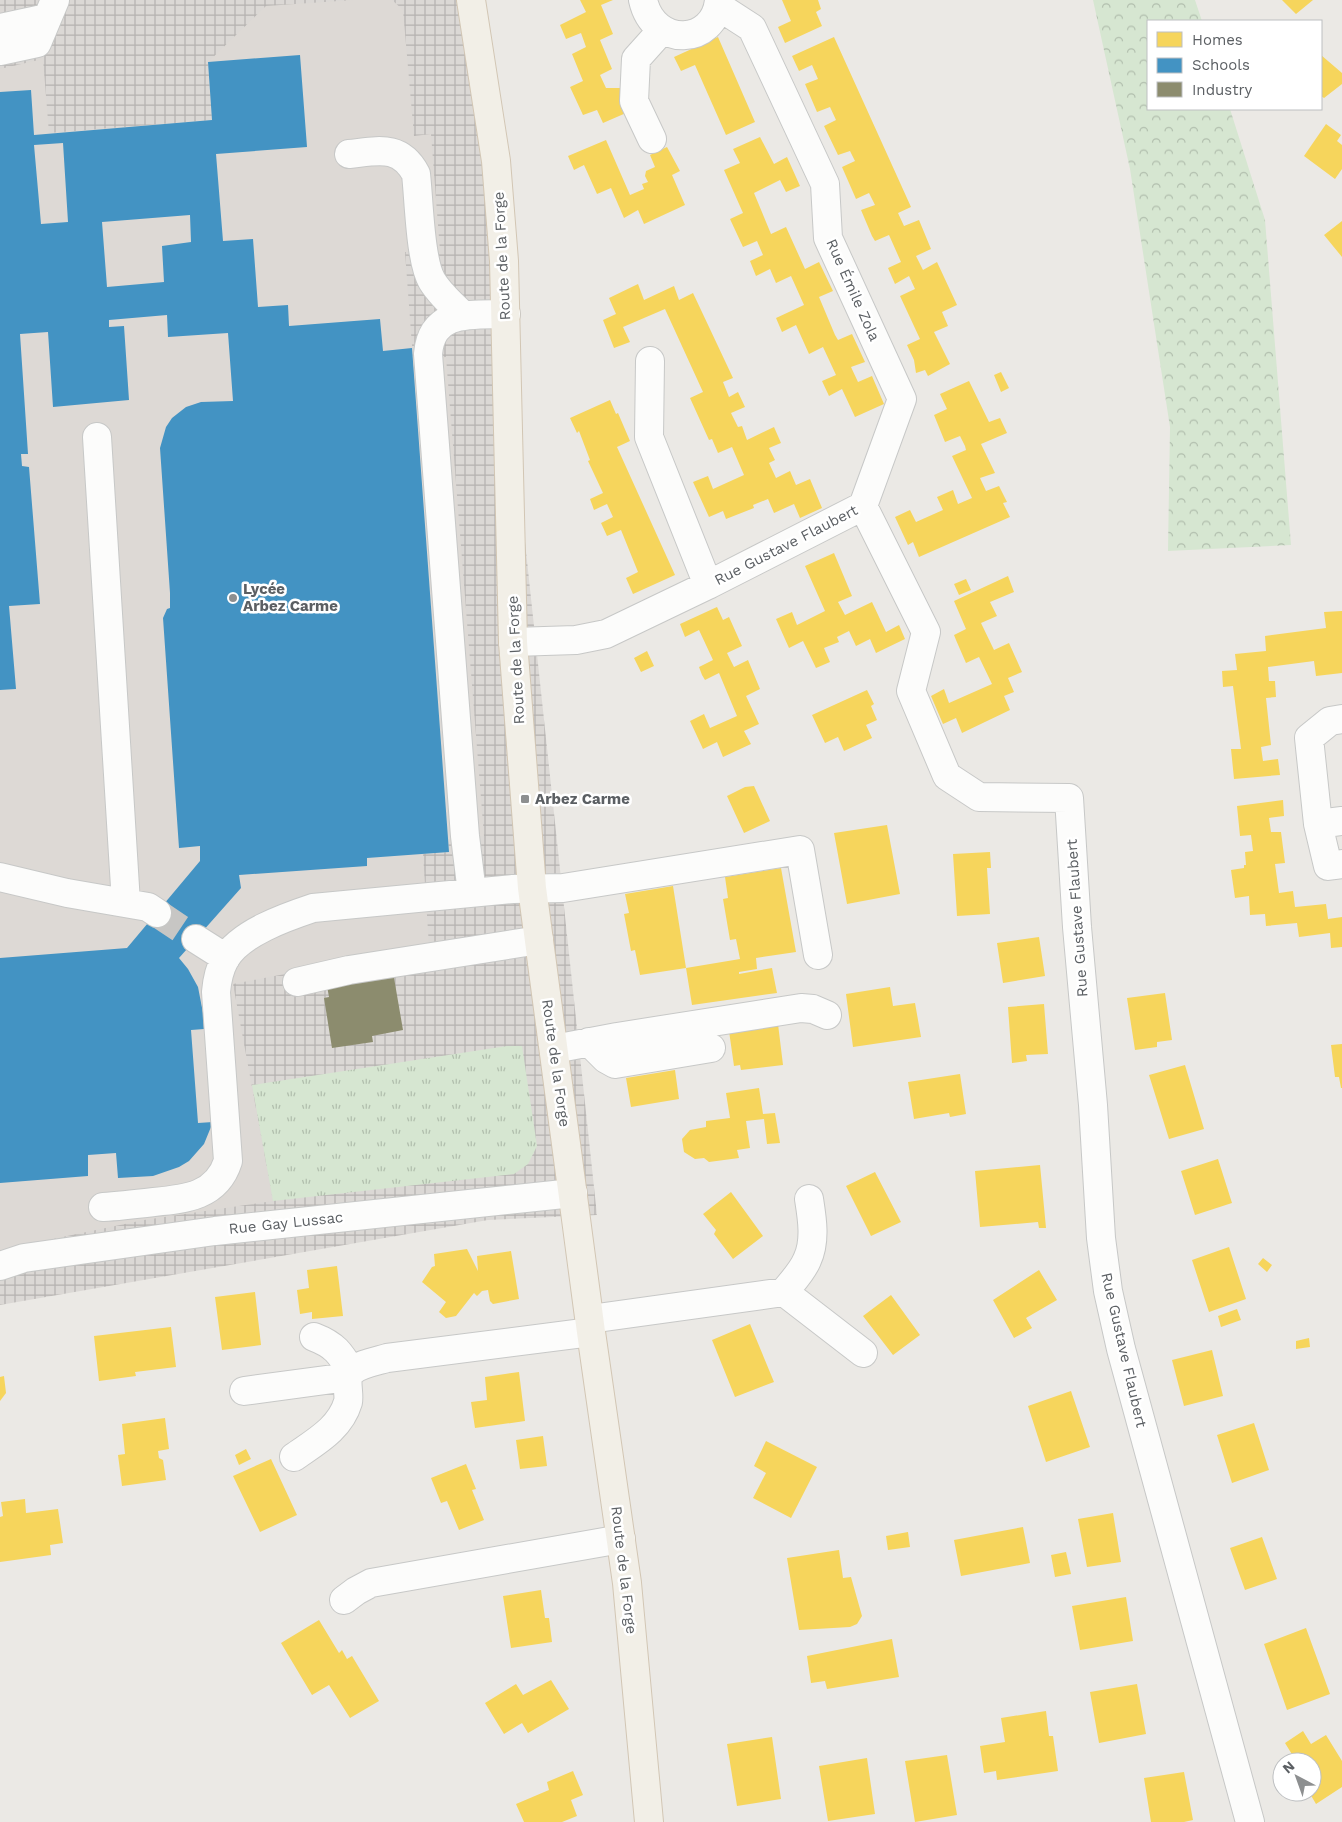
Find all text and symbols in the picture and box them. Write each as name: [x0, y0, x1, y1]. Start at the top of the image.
legend: [1147, 20, 1322, 110]
text: Homes: [1192, 31, 1243, 49]
text: Schools: [1192, 56, 1250, 74]
text: Industry: [1192, 81, 1253, 99]
street label: Route de la Forge: [490, 191, 514, 321]
street label: Rue Émile Zola: [822, 236, 884, 344]
street label: Rue Gustave Flaubert: [711, 501, 861, 589]
place label: Lycée Arbez Carme: [243, 580, 338, 615]
marker: Lycée Arbez Carme: [227, 592, 239, 604]
street label: Route de la Forge: [504, 595, 528, 725]
place label: Arbez Carme: [535, 790, 630, 808]
marker: Arbez Carme: [519, 793, 531, 805]
street label: Rue Gustave Flaubert: [1062, 838, 1092, 998]
street label: Route de la Forge: [538, 998, 574, 1128]
street label: Rue Gay Lussac: [228, 1208, 344, 1238]
street label: Rue Gustave Flaubert: [1097, 1271, 1151, 1430]
street label: Route de la Forge: [607, 1505, 641, 1635]
north arrow: [1272, 1752, 1322, 1802]
text: N: [1279, 1758, 1298, 1777]

